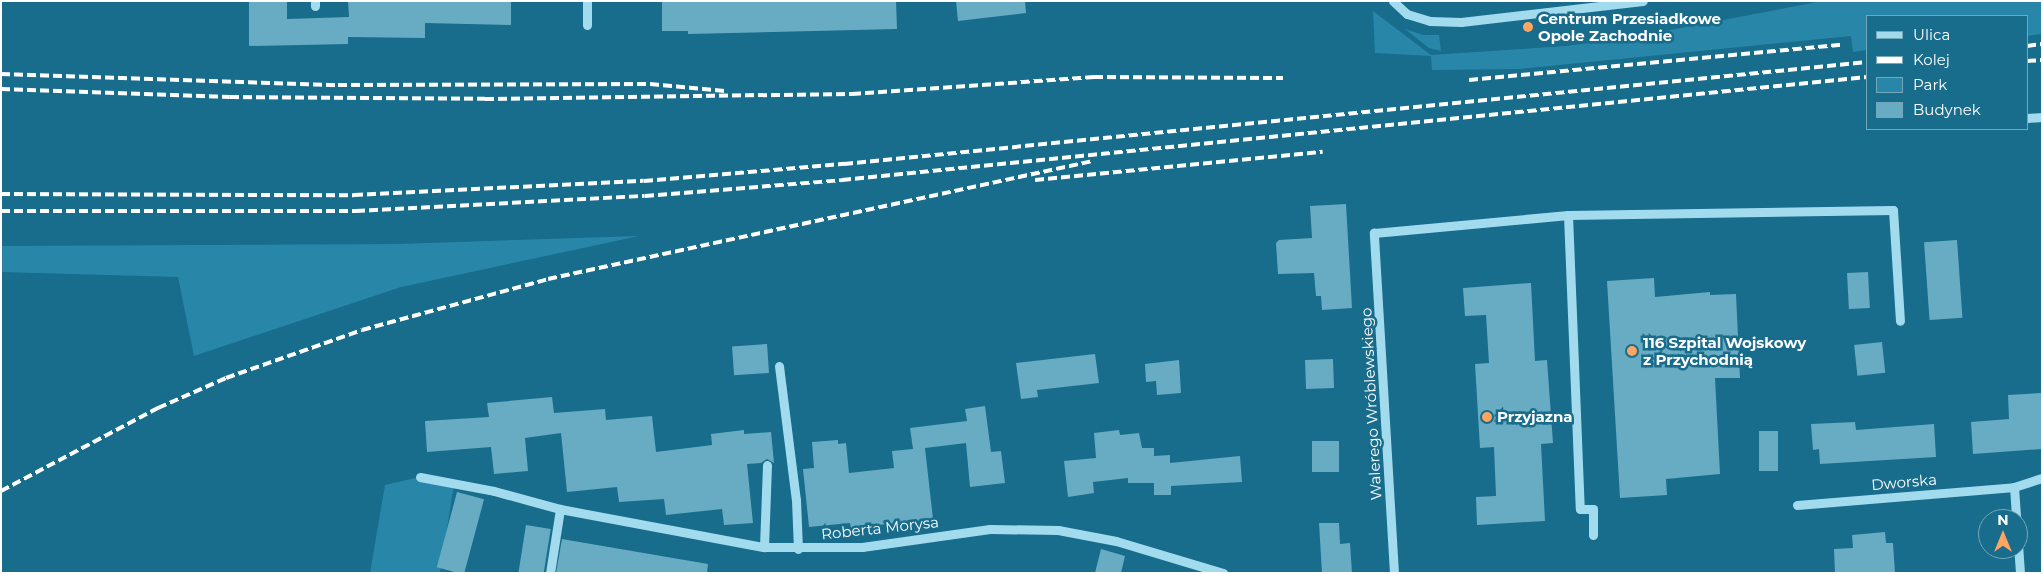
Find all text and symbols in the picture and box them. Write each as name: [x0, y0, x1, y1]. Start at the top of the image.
place label: Centrum Przesiadkowe Opole Zachodnie: [1538, 9, 1721, 44]
legend: [1866, 15, 2028, 130]
marker: Centrum Przesiadkowe Opole Zachodnie: [1522, 21, 1534, 33]
text: Ulica: [1913, 25, 1950, 44]
text: Kolej: [1913, 50, 1950, 69]
text: Park: [1913, 75, 1947, 94]
text: Budynek: [1913, 100, 1981, 119]
street label: Walerego Wróblewskiego: [1357, 307, 1385, 501]
place label: 116 Szpital Wojskowy z Przychodnią: [1643, 333, 1806, 368]
marker: 116 Szpital Wojskowy z Przychodnią: [1625, 344, 1639, 358]
place label: Przyjazna: [1497, 408, 1573, 426]
marker: Przyjazna: [1481, 411, 1493, 423]
street label: Dworska: [1870, 470, 1938, 494]
north arrow: [1978, 509, 2028, 559]
text: N: [1997, 511, 2009, 529]
street label: Roberta Morysa: [820, 513, 940, 543]

